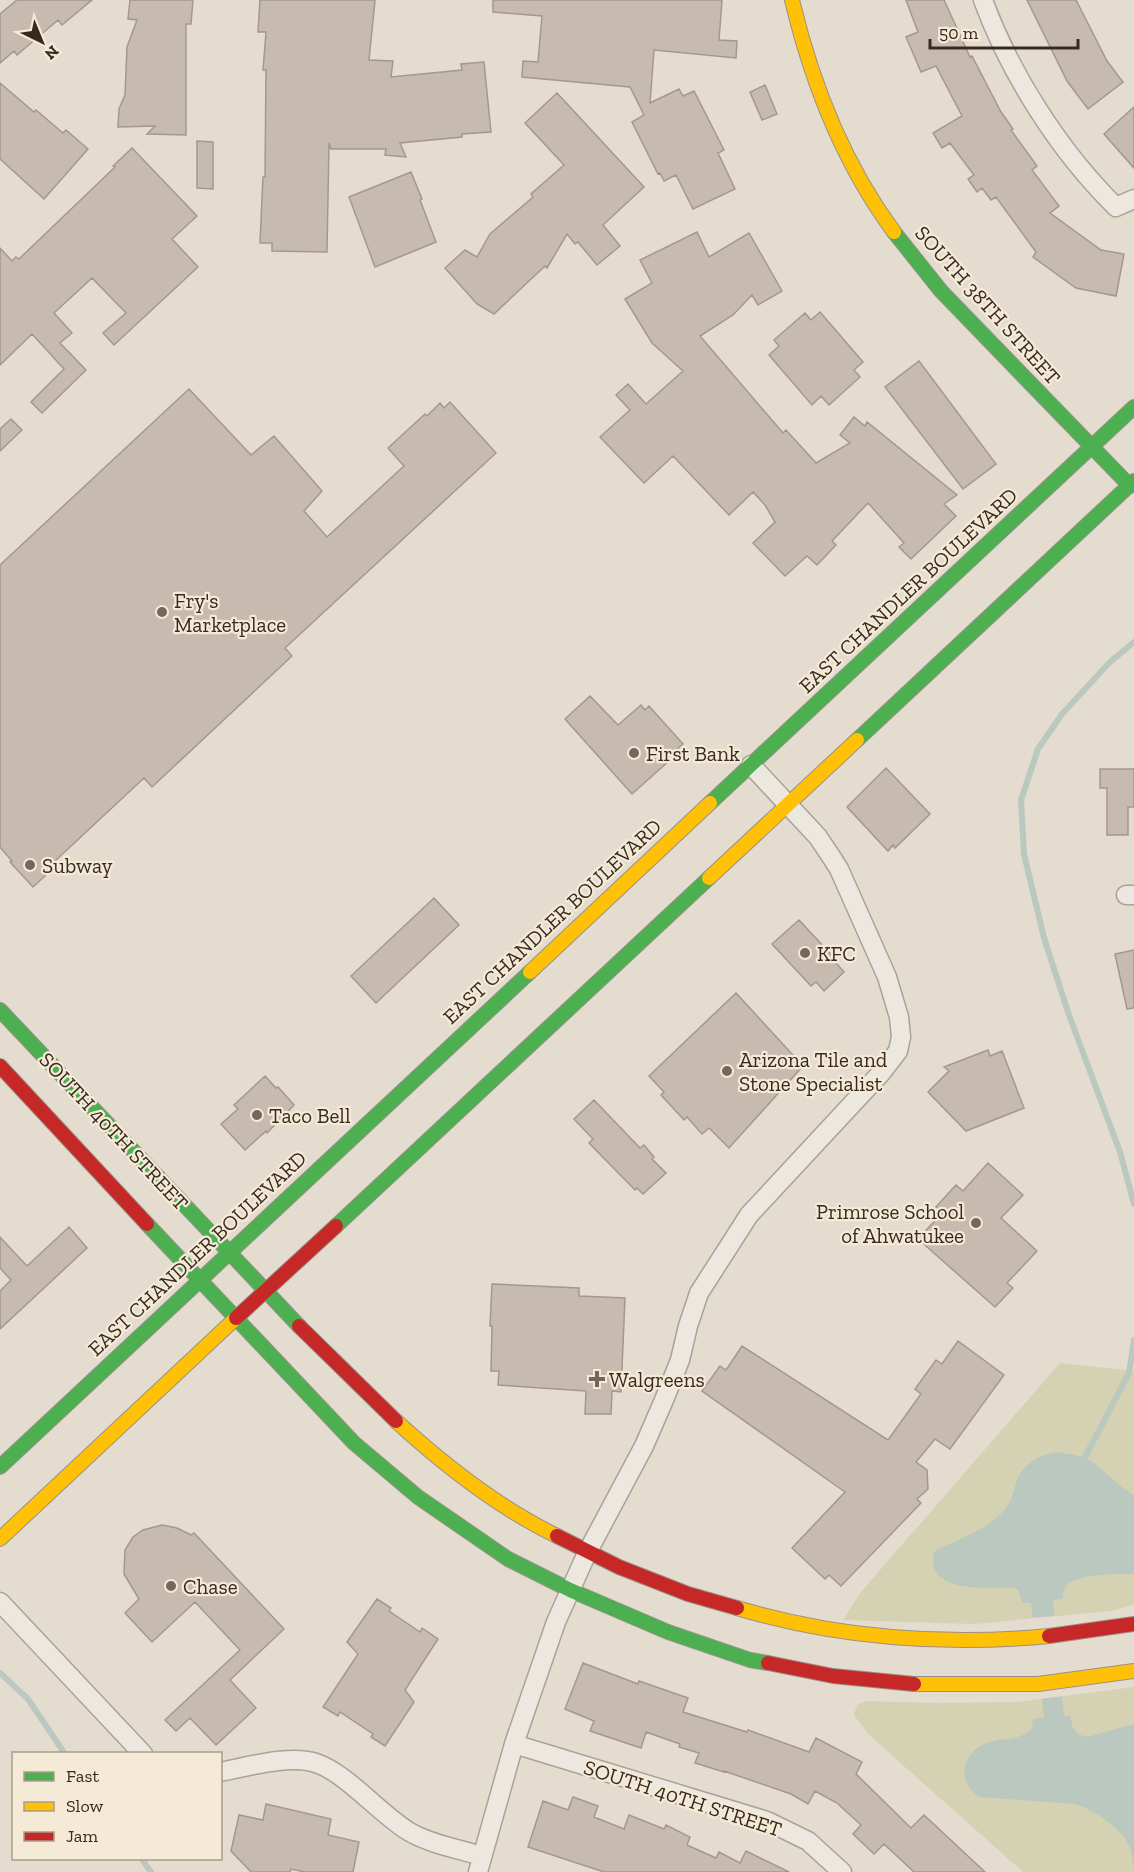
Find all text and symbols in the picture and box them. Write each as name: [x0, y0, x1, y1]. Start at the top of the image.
north arrow: [12, 12, 72, 72]
scale bar: [930, 12, 1078, 50]
text: 50 m: [939, 22, 979, 44]
text: N: [41, 42, 63, 64]
street label: SOUTH 38TH STREET: [910, 220, 1066, 390]
street label: EAST CHANDLER BOULEVARD: [794, 482, 1022, 698]
place label: Fry's Marketplace: [174, 588, 286, 637]
marker: Fry's Marketplace: [155, 605, 169, 619]
place label: First Bank: [646, 741, 740, 766]
marker: First Bank: [627, 746, 641, 760]
street label: EAST CHANDLER BOULEVARD: [438, 813, 666, 1029]
place label: Subway: [42, 853, 113, 878]
marker: Subway: [23, 858, 37, 872]
place label: KFC: [817, 941, 856, 966]
marker: KFC: [798, 946, 812, 960]
street label: SOUTH 40TH STREET: [34, 1047, 194, 1215]
place label: Arizona Tile and Stone Specialist: [739, 1047, 888, 1096]
marker: Arizona Tile and Stone Specialist: [720, 1064, 734, 1078]
place label: Taco Bell: [269, 1103, 351, 1128]
marker: Taco Bell: [250, 1108, 264, 1122]
street label: EAST CHANDLER BOULEVARD: [83, 1145, 311, 1361]
place label: Primrose School of Ahwatukee: [816, 1199, 964, 1248]
marker: Primrose School of Ahwatukee: [969, 1216, 983, 1230]
place label: Walgreens: [609, 1367, 705, 1392]
marker: Walgreens: [590, 1372, 604, 1386]
place label: Chase: [183, 1574, 238, 1599]
marker: Chase: [164, 1579, 178, 1593]
legend: [12, 1752, 222, 1860]
street label: SOUTH 40TH STREET: [581, 1754, 785, 1842]
text: Fast: [66, 1765, 99, 1787]
text: Slow: [66, 1795, 103, 1817]
text: Jam: [66, 1825, 98, 1847]

